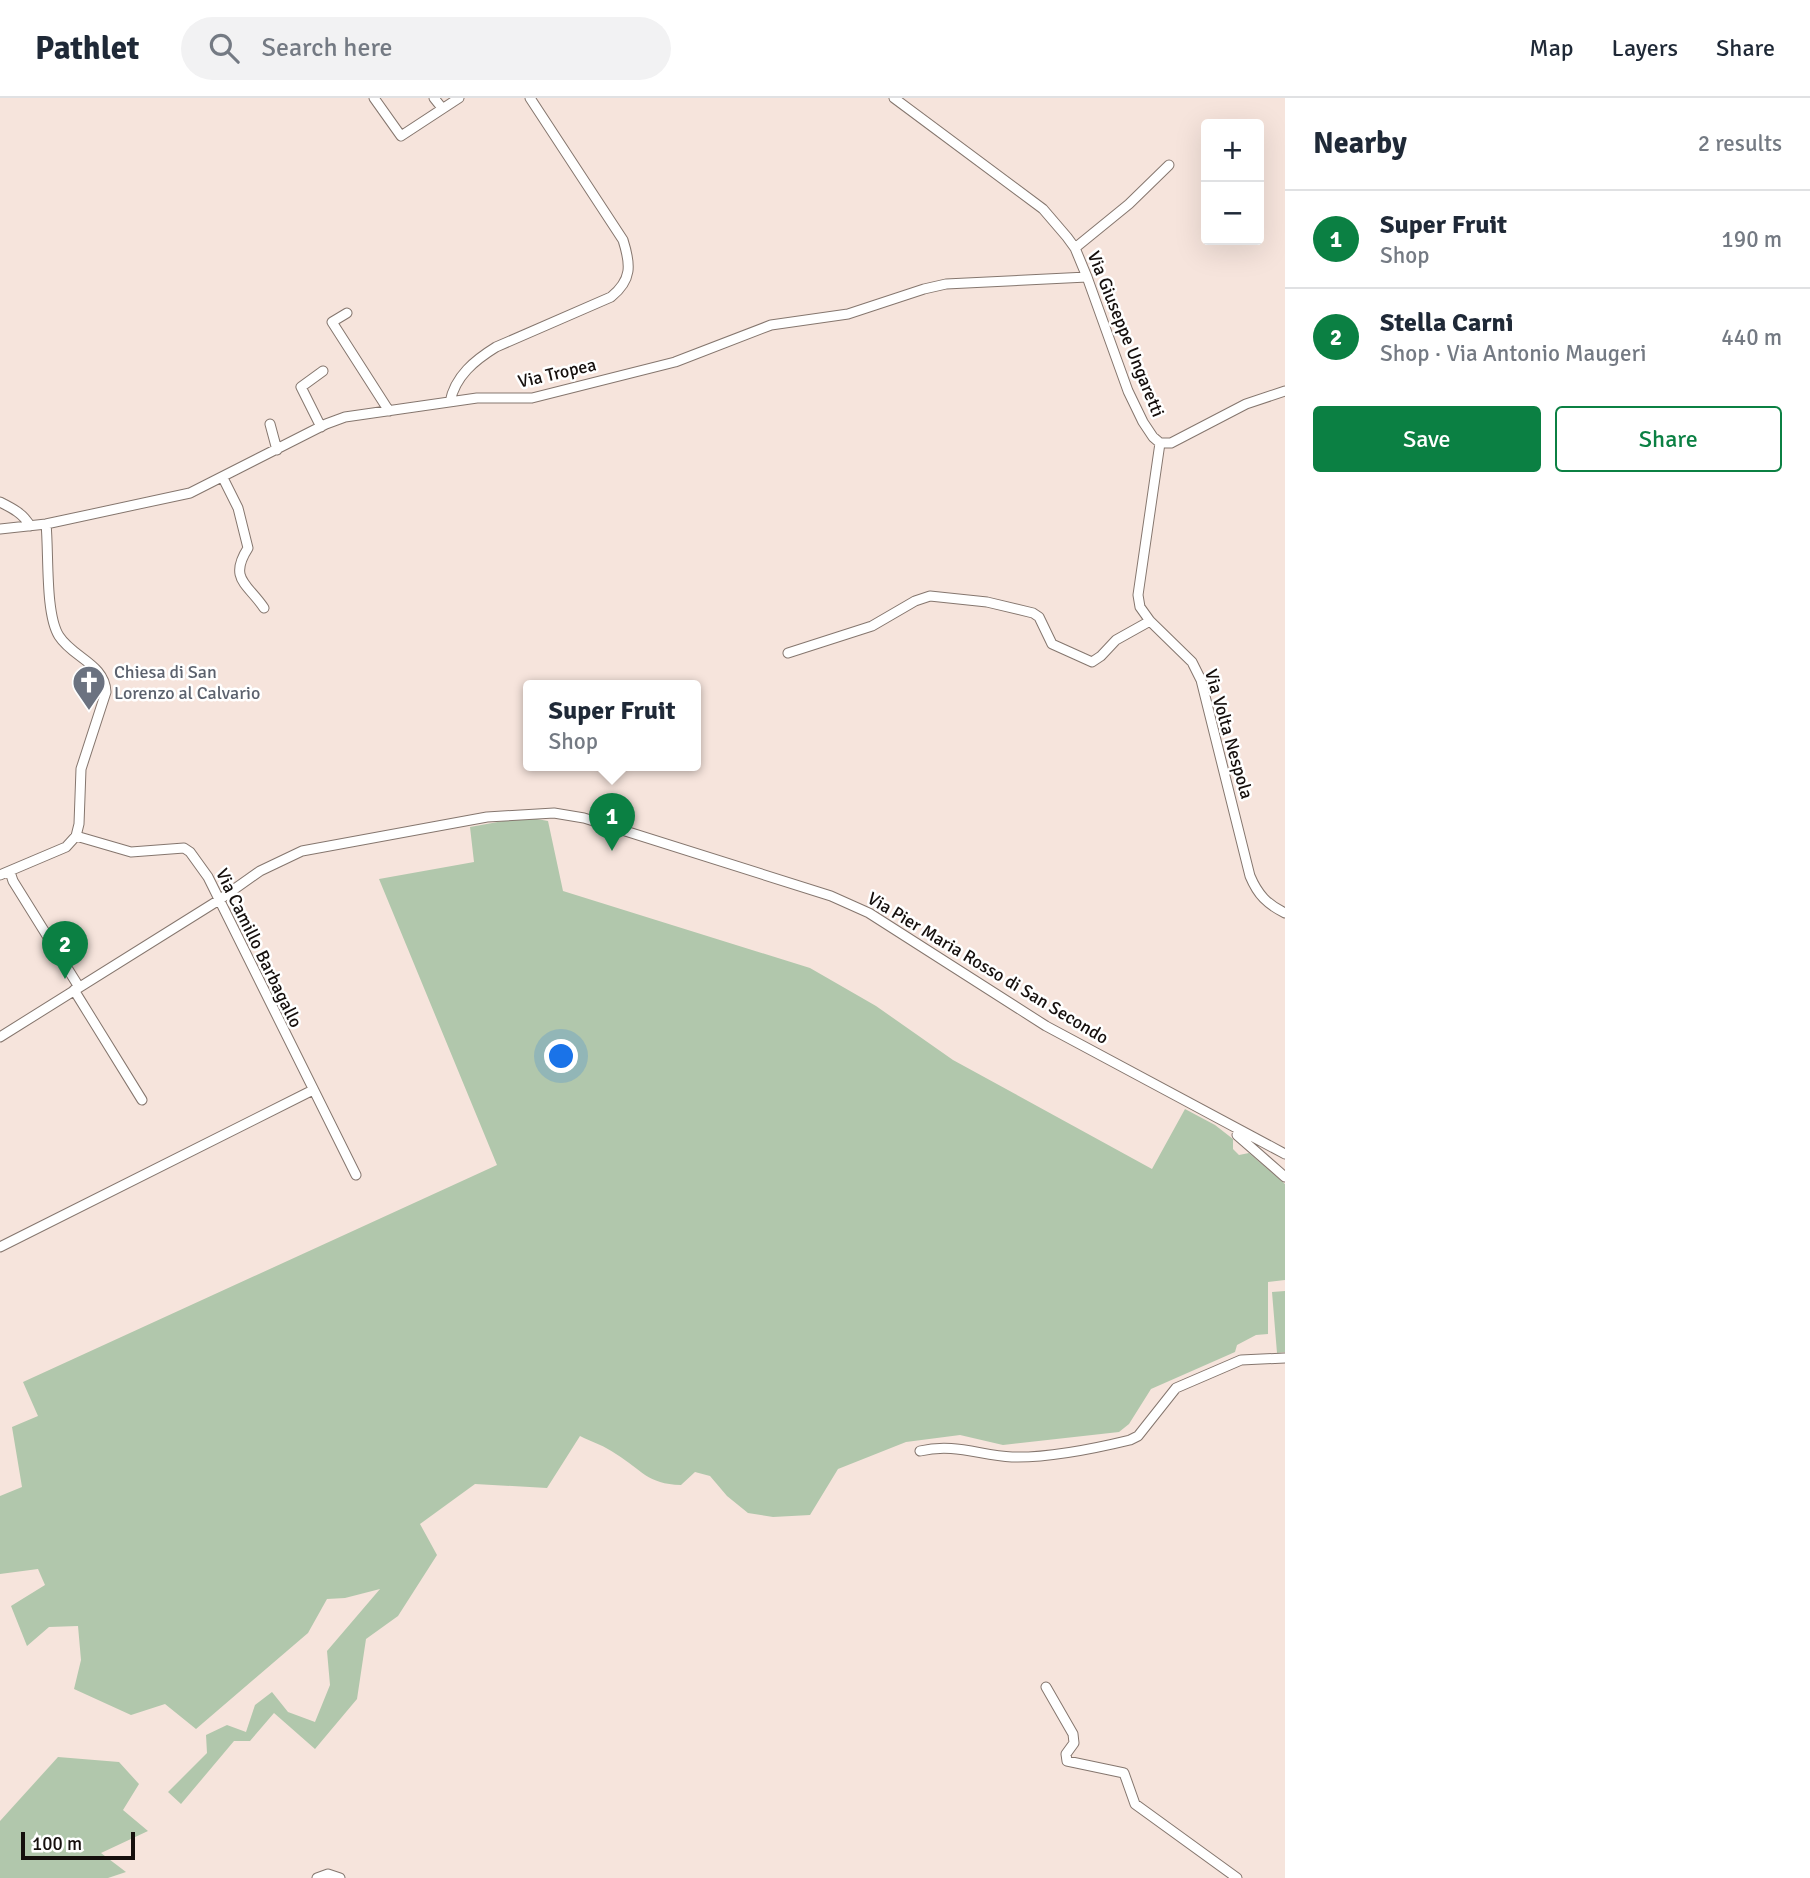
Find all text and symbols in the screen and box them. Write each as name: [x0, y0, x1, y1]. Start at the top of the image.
search box: [181, 17, 671, 80]
text: Pathlet: [35, 28, 139, 69]
icon: search: [205, 29, 243, 67]
text: Search here: [261, 32, 393, 64]
text: Map: [1529, 33, 1574, 63]
text: Layers: [1612, 33, 1678, 63]
text: Share: [1716, 33, 1775, 63]
map controls: [1201, 119, 1264, 245]
button: +: [1201, 119, 1264, 182]
text: Nearby: [1313, 125, 1407, 162]
text: 2 results: [1698, 129, 1782, 158]
button: −: [1201, 182, 1264, 245]
text: Super Fruit: [1380, 209, 1507, 241]
text: 1: [1330, 225, 1342, 254]
text: 190 m: [1721, 225, 1782, 254]
text: Shop: [1380, 241, 1429, 270]
street label: Via Giuseppe Ungaretti: [1083, 248, 1169, 420]
text: Stella Carni: [1380, 307, 1514, 339]
text: 2: [1330, 323, 1342, 352]
text: 440 m: [1721, 323, 1782, 352]
text: Shop · Via Antonio Maugeri: [1380, 339, 1647, 368]
street label: Via Tropea: [516, 353, 598, 393]
button: Save: [1313, 406, 1541, 472]
button: Share: [1555, 406, 1782, 472]
place label: Chiesa di San Lorenzo al Calvario: [114, 661, 260, 704]
church icon: Chiesa di San Lorenzo al Calvario: [70, 663, 108, 712]
street label: Via Volta Nespola: [1200, 667, 1258, 801]
popup: [523, 680, 701, 771]
text: Super Fruit: [549, 695, 675, 727]
text: Shop: [549, 727, 598, 756]
pin: 1: [589, 793, 635, 851]
street label: Via Camillo Barbagallo: [211, 865, 307, 1031]
street label: Via Pier Maria Rosso di San Secondo: [864, 887, 1112, 1049]
pin: 2: [42, 921, 88, 979]
your location: [544, 1039, 578, 1073]
scale bar: [21, 1829, 135, 1861]
text: 100 m: [32, 1832, 82, 1856]

